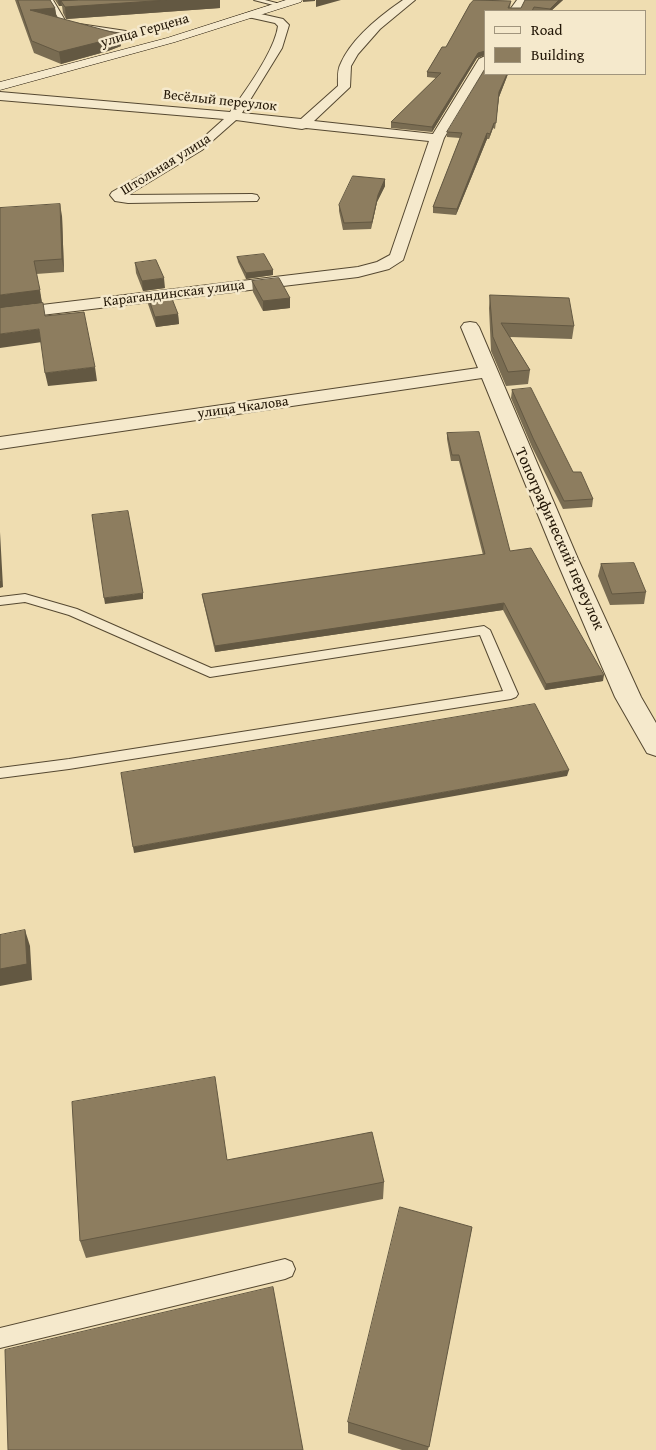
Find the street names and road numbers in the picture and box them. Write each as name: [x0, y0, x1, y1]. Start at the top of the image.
street label: улица Герцена: [99, 10, 191, 52]
street label: Весёлый переулок: [162, 87, 278, 115]
street label: Штольная улица: [118, 131, 214, 199]
street label: Карагандинская улица: [102, 277, 246, 311]
street label: улица Чкалова: [196, 393, 290, 423]
street label: Топографический переулок: [510, 445, 608, 633]

